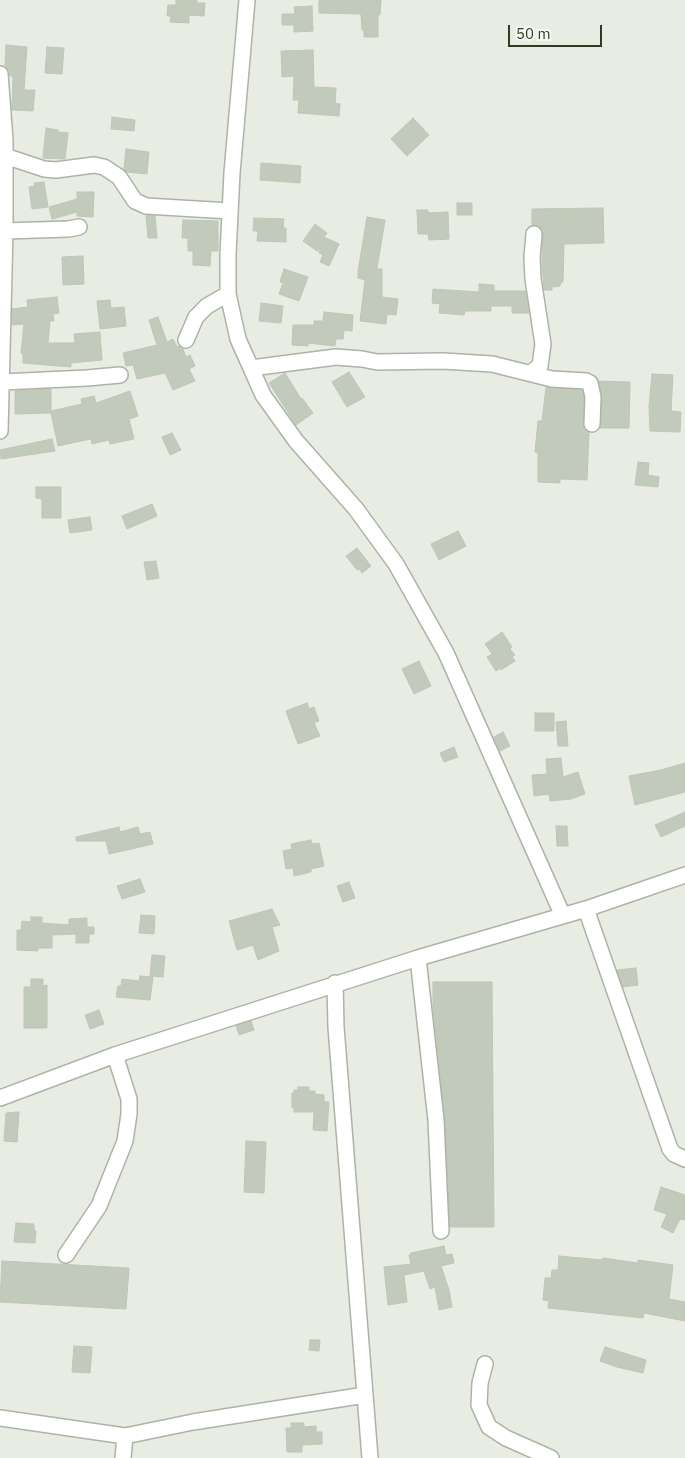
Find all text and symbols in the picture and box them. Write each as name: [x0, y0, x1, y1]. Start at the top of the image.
scale bar: [510, 15, 604, 47]
text: 50 m: [516, 24, 551, 43]

